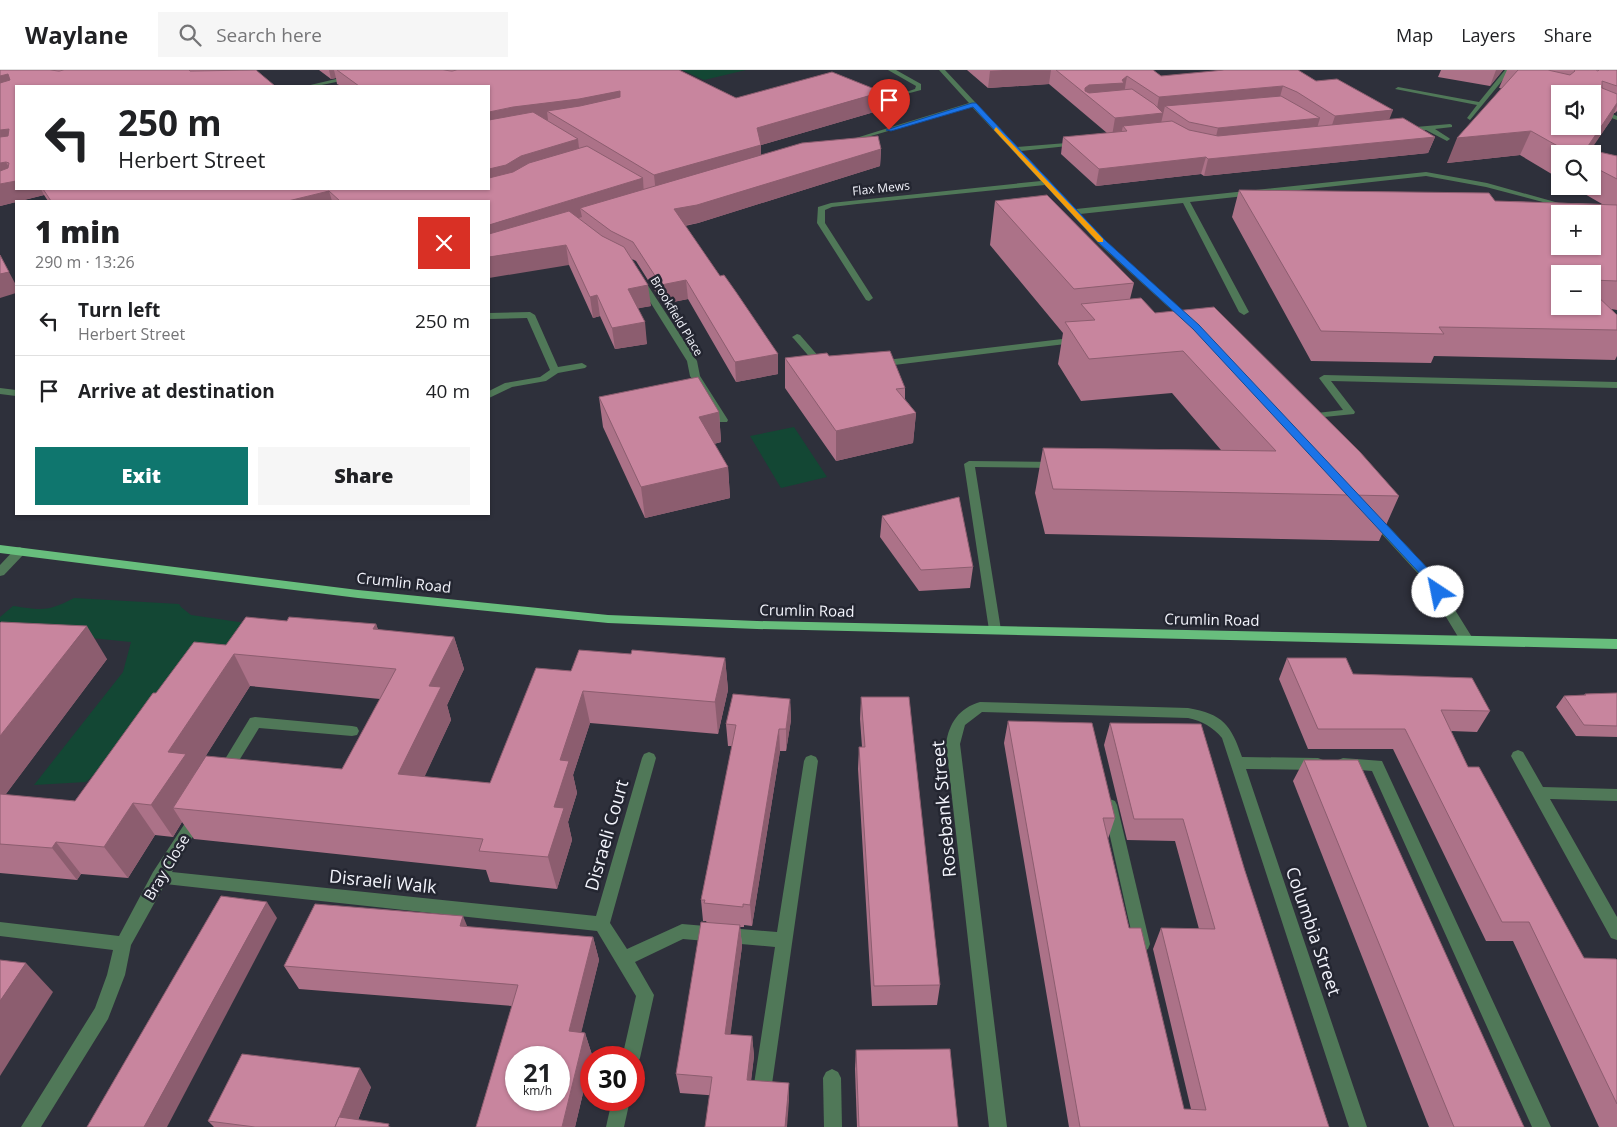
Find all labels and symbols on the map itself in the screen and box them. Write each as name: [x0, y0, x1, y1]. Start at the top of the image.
pin: [868, 79, 910, 130]
street label: Flax Mews: [851, 176, 911, 199]
street label: Brookfield Place: [647, 273, 708, 359]
position arrow: [1411, 565, 1463, 617]
street label: Crumlin Road: [356, 567, 452, 597]
street label: Crumlin Road: [759, 599, 855, 621]
street label: Crumlin Road: [1164, 608, 1260, 630]
street label: Rosebank Street: [925, 740, 961, 878]
street label: Disraeli Court: [579, 777, 633, 893]
street label: Bray Close: [139, 830, 193, 904]
street label: Disraeli Walk: [328, 863, 439, 899]
street label: Columbia Street: [1281, 863, 1347, 999]
speed limit sign: 30: [580, 1046, 645, 1111]

